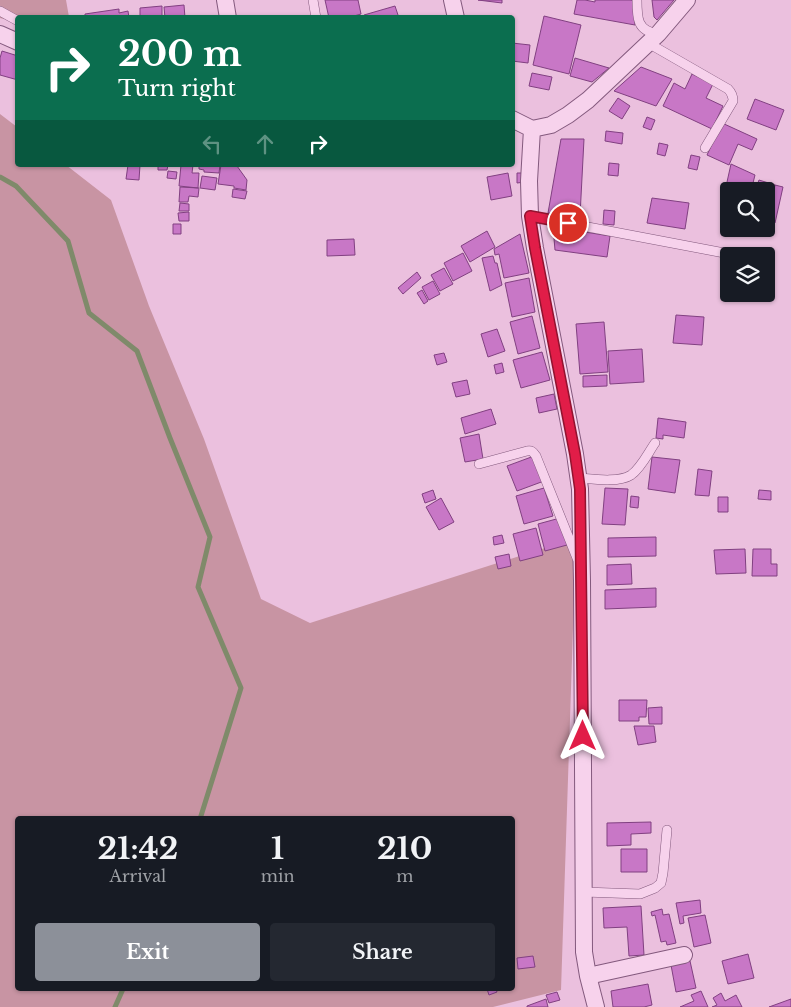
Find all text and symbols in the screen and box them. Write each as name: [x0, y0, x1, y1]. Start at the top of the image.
text: 200 m: [118, 32, 242, 75]
icon: right: [35, 35, 100, 100]
text: Turn right: [118, 75, 236, 102]
icon: left: [198, 130, 226, 158]
icon: ahead: [251, 130, 279, 158]
icon: right: [304, 130, 332, 158]
map controls: [720, 182, 775, 302]
button: search: [720, 182, 775, 237]
pin: [547, 202, 589, 244]
icon: arrive: [554, 209, 582, 237]
button: layers: [720, 247, 775, 302]
position arrow: [556, 709, 608, 761]
text: 21:42: [98, 830, 178, 867]
text: 1: [271, 830, 284, 867]
text: 210: [377, 830, 432, 867]
text: Arrival: [110, 866, 166, 886]
text: min: [261, 866, 294, 886]
text: m: [396, 866, 413, 886]
button: Exit: [35, 923, 260, 981]
button: Share: [270, 923, 495, 981]

